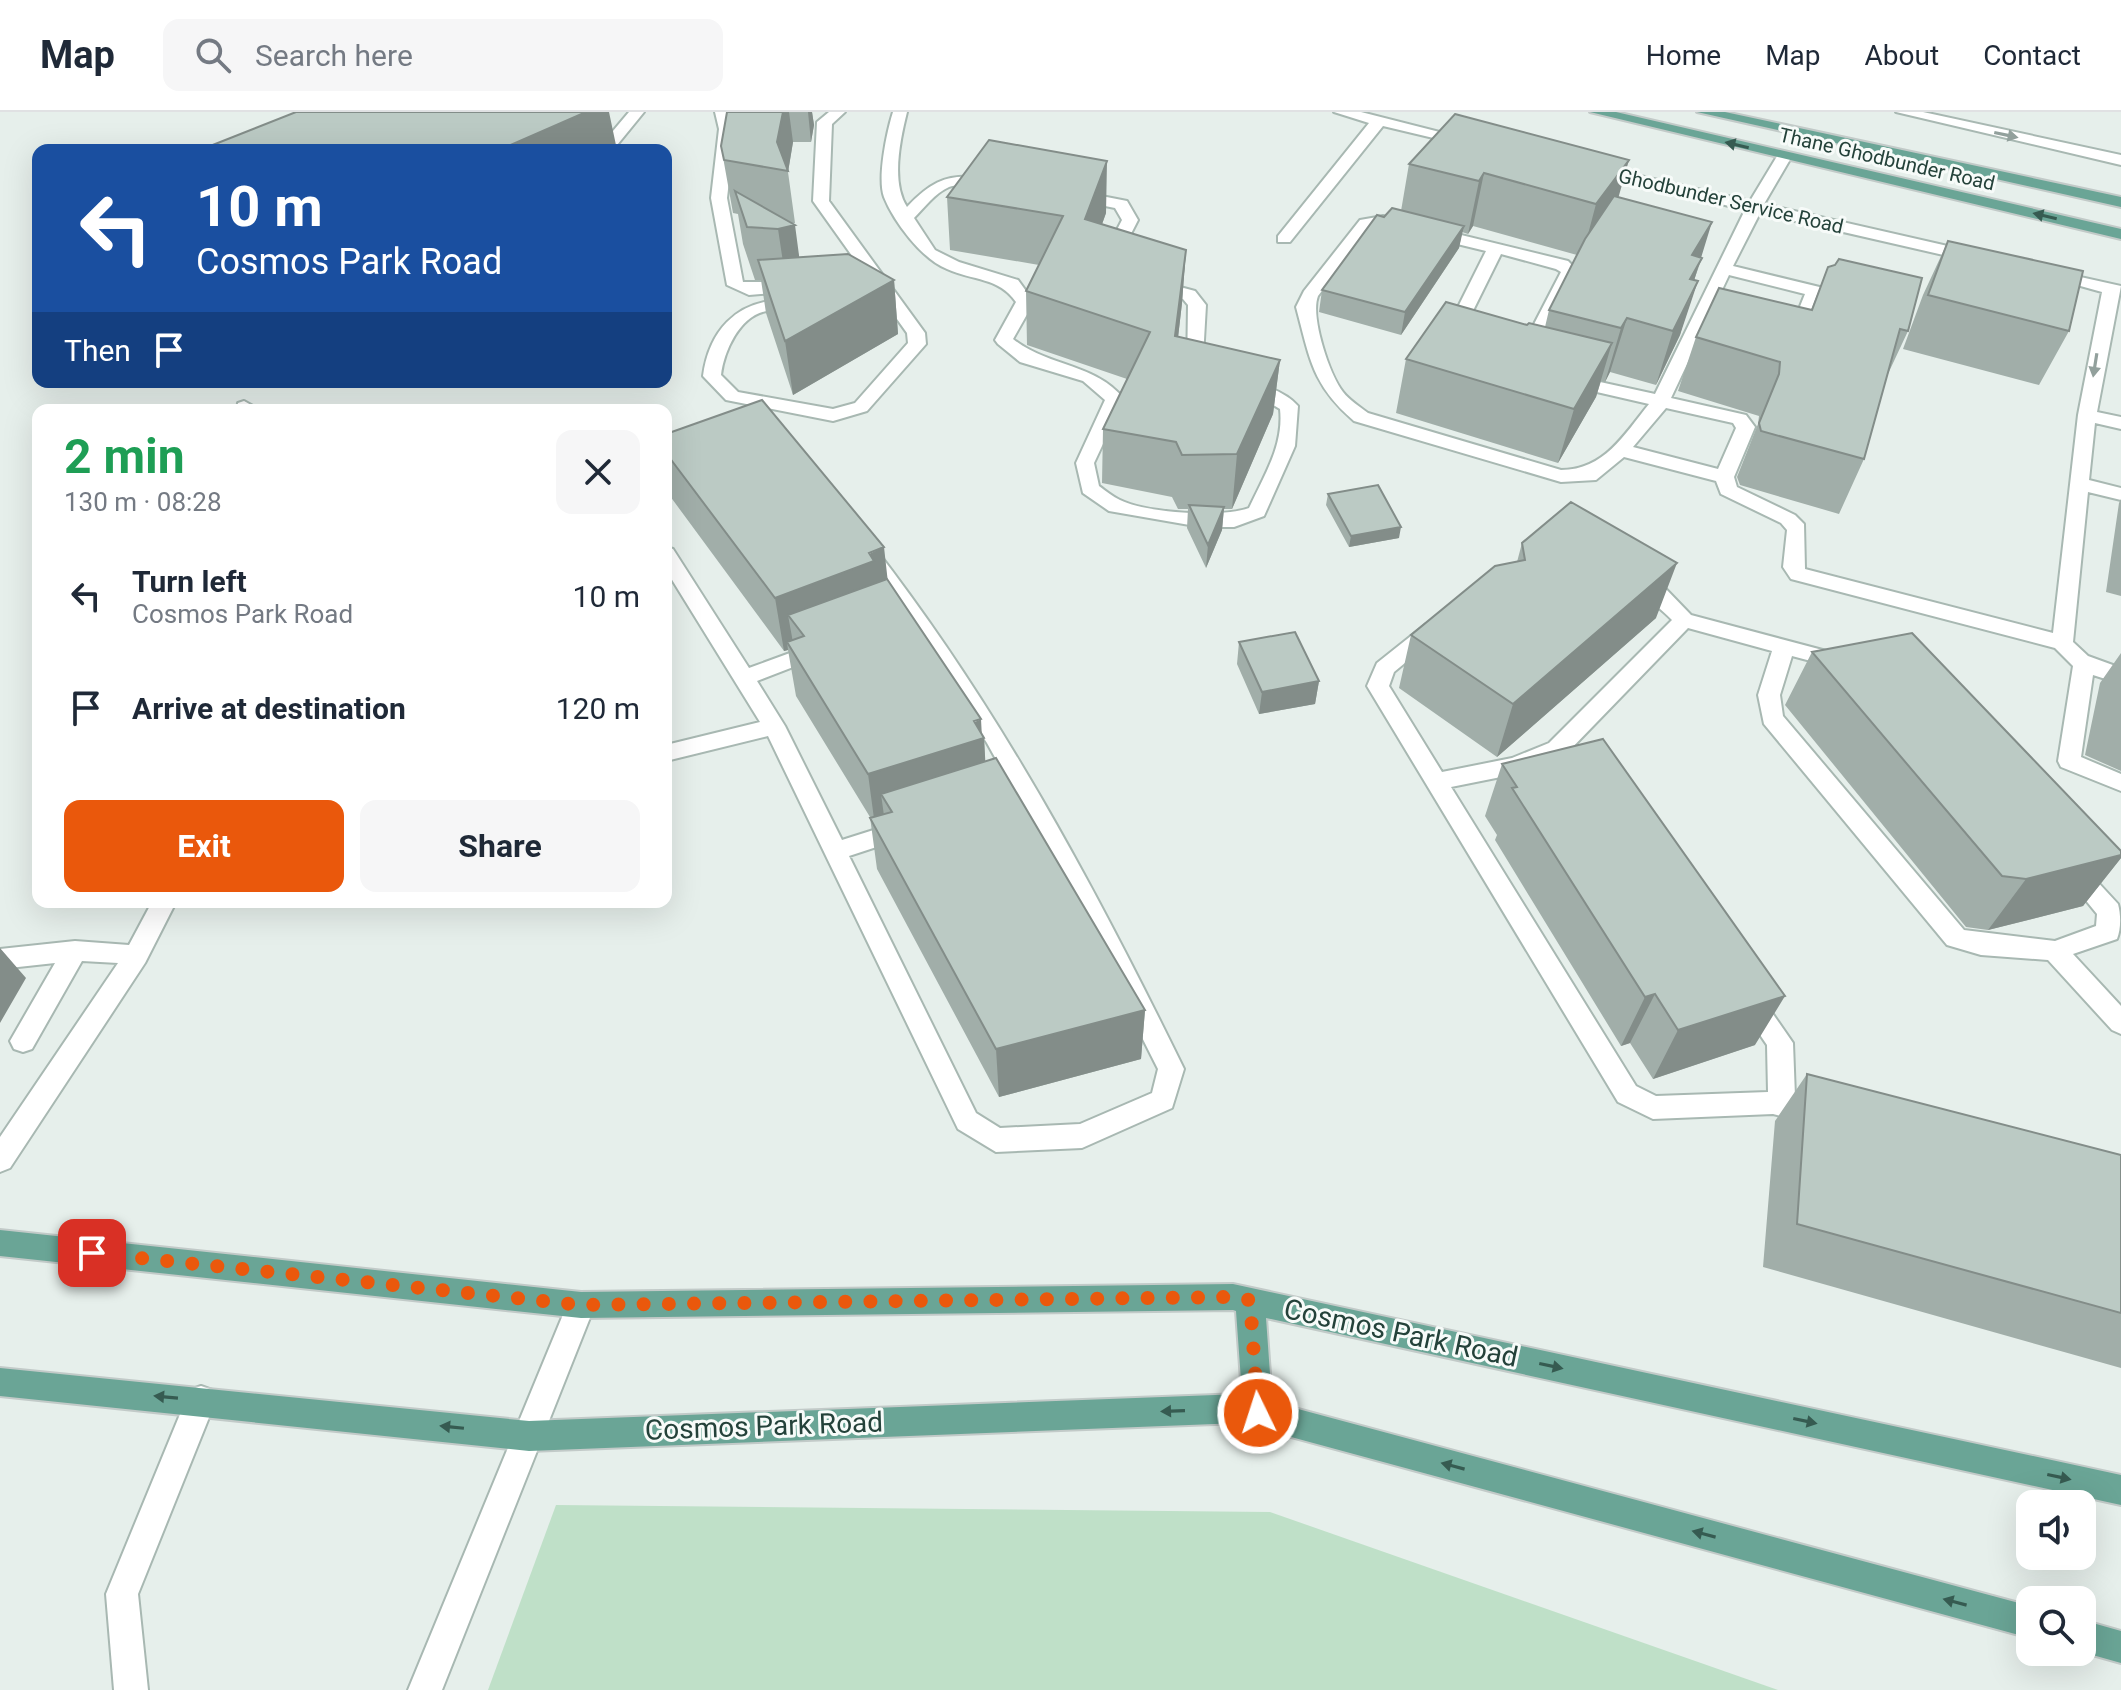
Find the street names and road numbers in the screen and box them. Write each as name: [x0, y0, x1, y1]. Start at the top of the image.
street label: Thane Ghodbunder Road: [1777, 122, 1997, 196]
street label: Ghodbunder Service Road: [1616, 163, 1846, 239]
street label: Cosmos Park Road: [1281, 1292, 1521, 1374]
street label: Cosmos Park Road: [644, 1405, 884, 1447]

